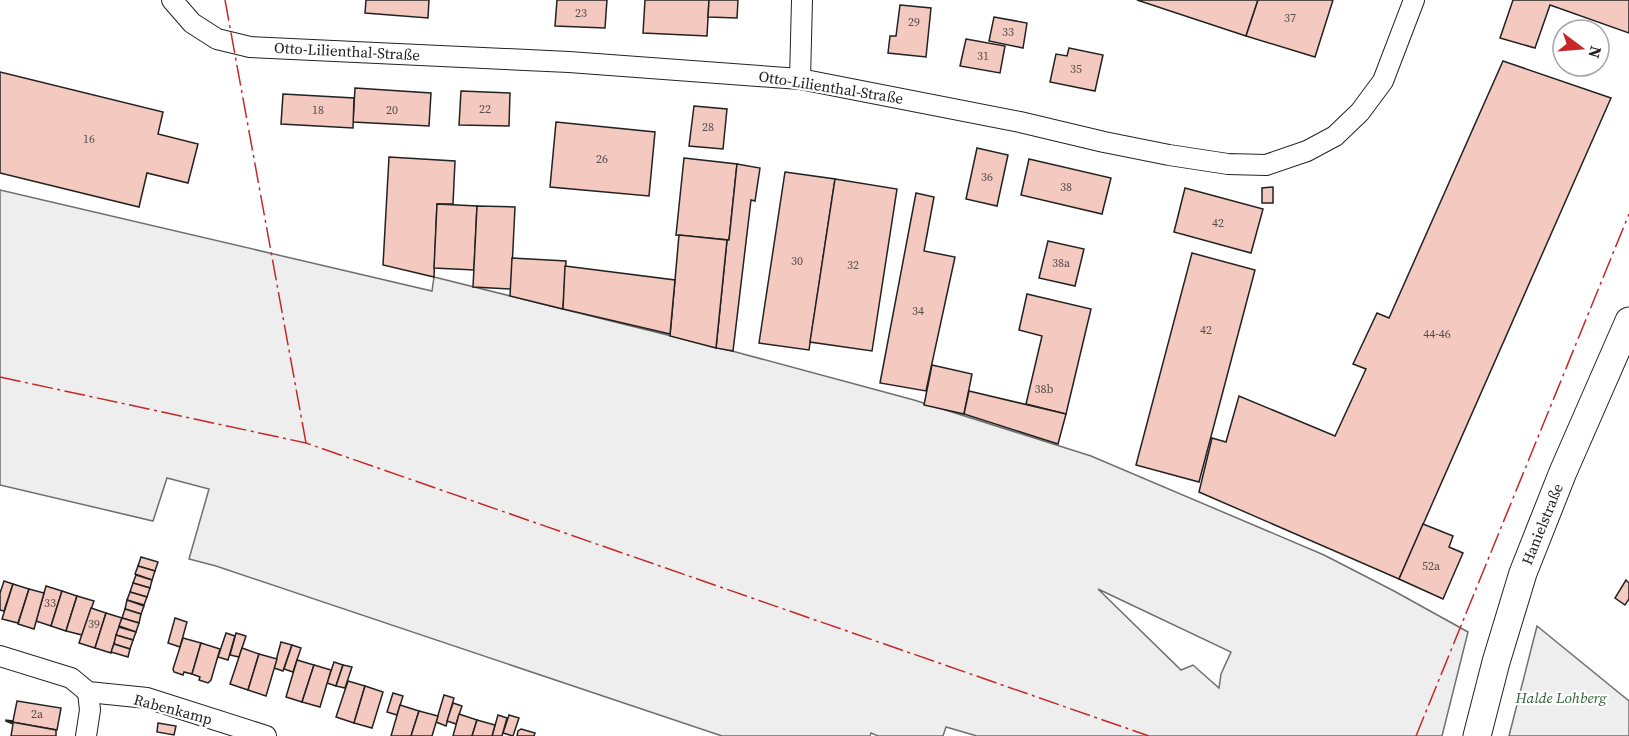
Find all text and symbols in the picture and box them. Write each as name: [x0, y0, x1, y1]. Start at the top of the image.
house number: 23: [575, 5, 587, 21]
house number: 37: [1284, 10, 1296, 26]
house number: 29: [908, 14, 920, 30]
north arrow: [1551, 18, 1611, 78]
house number: 33: [1002, 24, 1014, 40]
street label: Otto-Lilienthal-Straße: [274, 37, 421, 65]
text: N: [1583, 44, 1608, 61]
house number: 31: [977, 48, 989, 64]
house number: 35: [1070, 61, 1082, 77]
street label: Otto-Lilienthal-Straße: [757, 65, 905, 109]
house number: 22: [479, 101, 491, 117]
house number: 18: [312, 102, 324, 118]
house number: 20: [386, 102, 398, 118]
house number: 28: [702, 119, 714, 135]
house number: 16: [83, 131, 95, 147]
house number: 26: [596, 151, 608, 167]
house number: 36: [981, 169, 993, 185]
house number: 38: [1060, 179, 1072, 195]
house number: 42: [1212, 215, 1224, 231]
house number: 30: [791, 253, 803, 269]
house number: 38a: [1052, 255, 1071, 271]
house number: 32: [847, 257, 859, 273]
house number: 34: [912, 303, 924, 319]
house number: 42: [1200, 322, 1212, 338]
house number: 44-46: [1423, 326, 1451, 342]
house number: 38b: [1035, 381, 1054, 397]
street label: Hanielstraße: [1516, 480, 1568, 568]
house number: 52a: [1422, 558, 1441, 574]
house number: 33: [44, 595, 56, 611]
house number: 39: [88, 616, 100, 632]
park label: Halde Lohberg: [1514, 687, 1607, 708]
street label: Rabenkamp: [131, 688, 215, 730]
house number: 2a: [31, 706, 44, 722]

